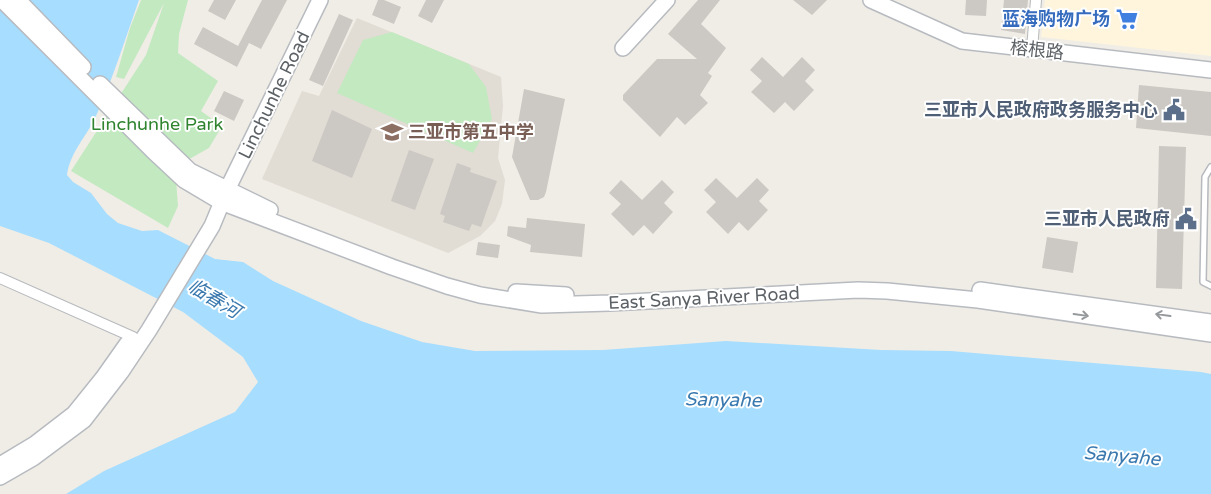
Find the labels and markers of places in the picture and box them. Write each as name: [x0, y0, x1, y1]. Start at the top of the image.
supermarket icon: 蓝海购物广场: [1114, 6, 1140, 32]
place label: 蓝海购物广场: [1002, 8, 1110, 30]
public building icon: 三亚市人民政府政务服务中心: [1161, 97, 1187, 123]
place label: 三亚市人民政府政务服务中心: [924, 99, 1158, 121]
school or university icon: 三亚市第五中学: [379, 119, 405, 145]
place label: 三亚市第五中学: [408, 121, 534, 143]
public building icon: 三亚市人民政府: [1173, 206, 1199, 232]
place label: 三亚市人民政府: [1044, 208, 1170, 230]

